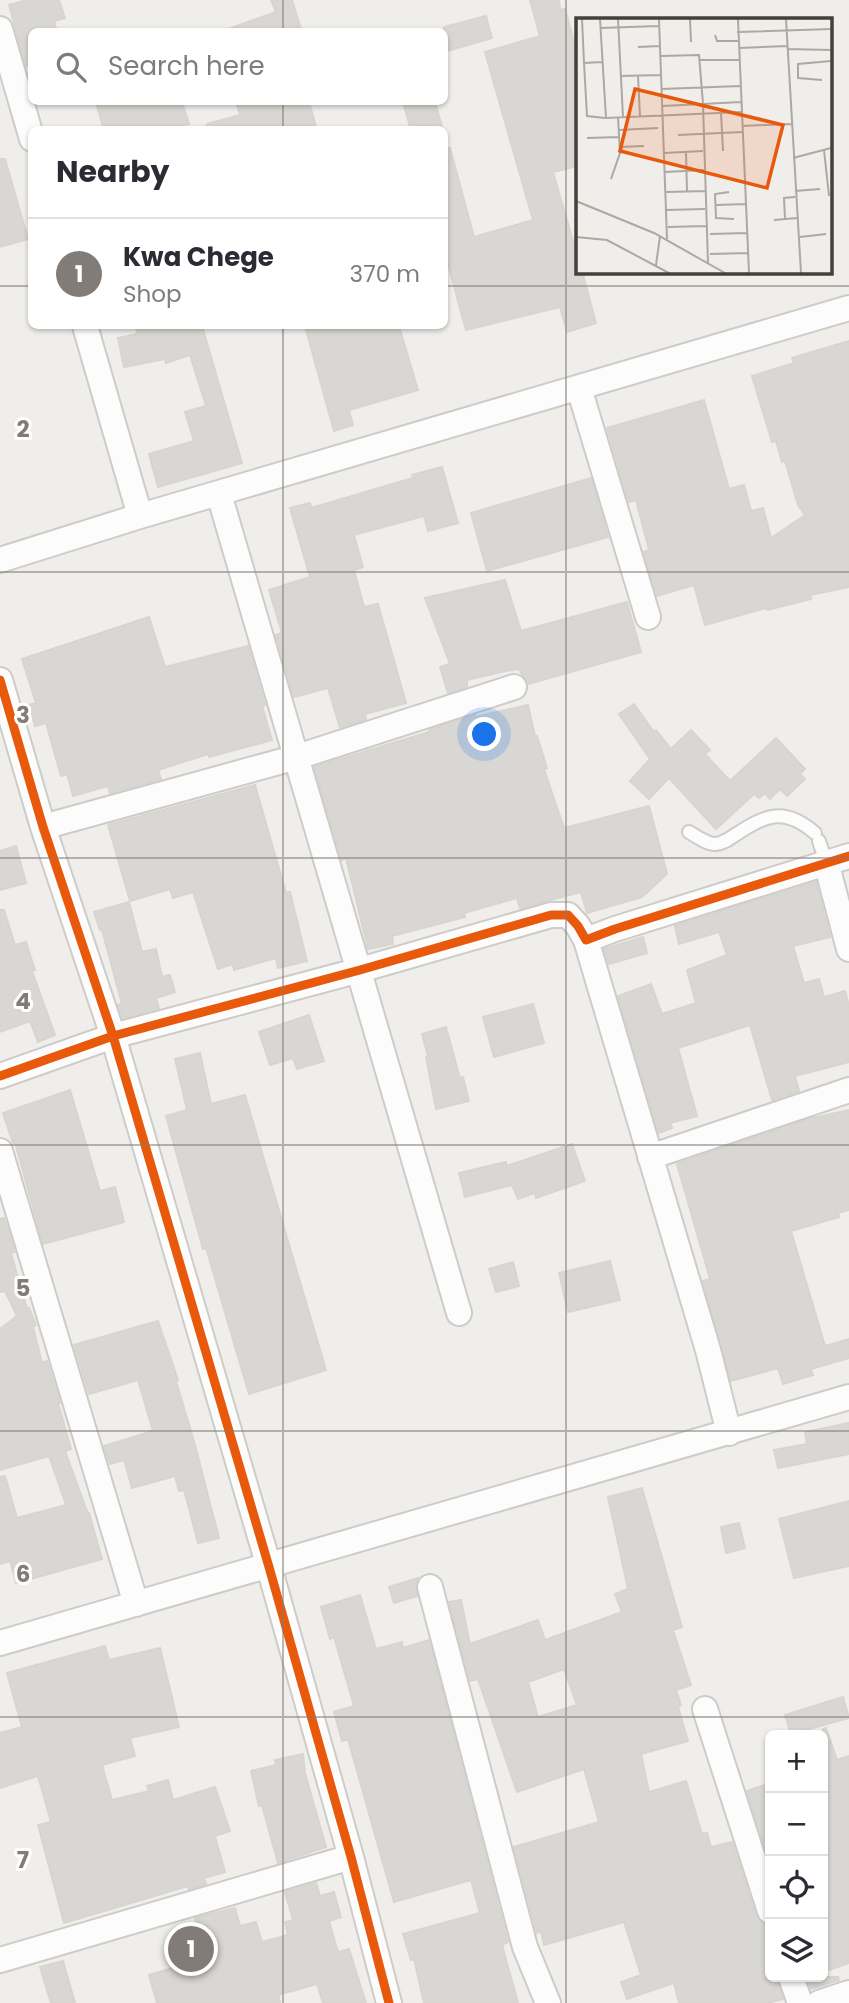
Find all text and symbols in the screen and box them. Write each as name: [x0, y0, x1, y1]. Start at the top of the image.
inset map: [576, 18, 832, 273]
search box: [28, 28, 448, 105]
icon: search: [52, 48, 90, 86]
text: Search here: [108, 48, 265, 84]
text: Nearby: [56, 150, 170, 193]
text: Kwa Chege: [123, 239, 274, 275]
text: 1: [75, 258, 83, 290]
text: 370 m: [350, 258, 420, 290]
text: Shop: [123, 278, 182, 310]
text: 2: [16, 413, 30, 445]
text: 3: [16, 699, 30, 731]
your location: [467, 717, 501, 751]
text: 4: [15, 985, 31, 1017]
text: 5: [16, 1272, 30, 1304]
text: 6: [16, 1558, 30, 1590]
map controls: [765, 1730, 828, 1982]
button: +: [765, 1730, 828, 1793]
button: −: [765, 1793, 828, 1856]
text: 7: [17, 1844, 29, 1876]
button: locate: [765, 1856, 828, 1919]
button: layers: [765, 1919, 828, 1982]
pin: 1: [168, 1923, 214, 1975]

